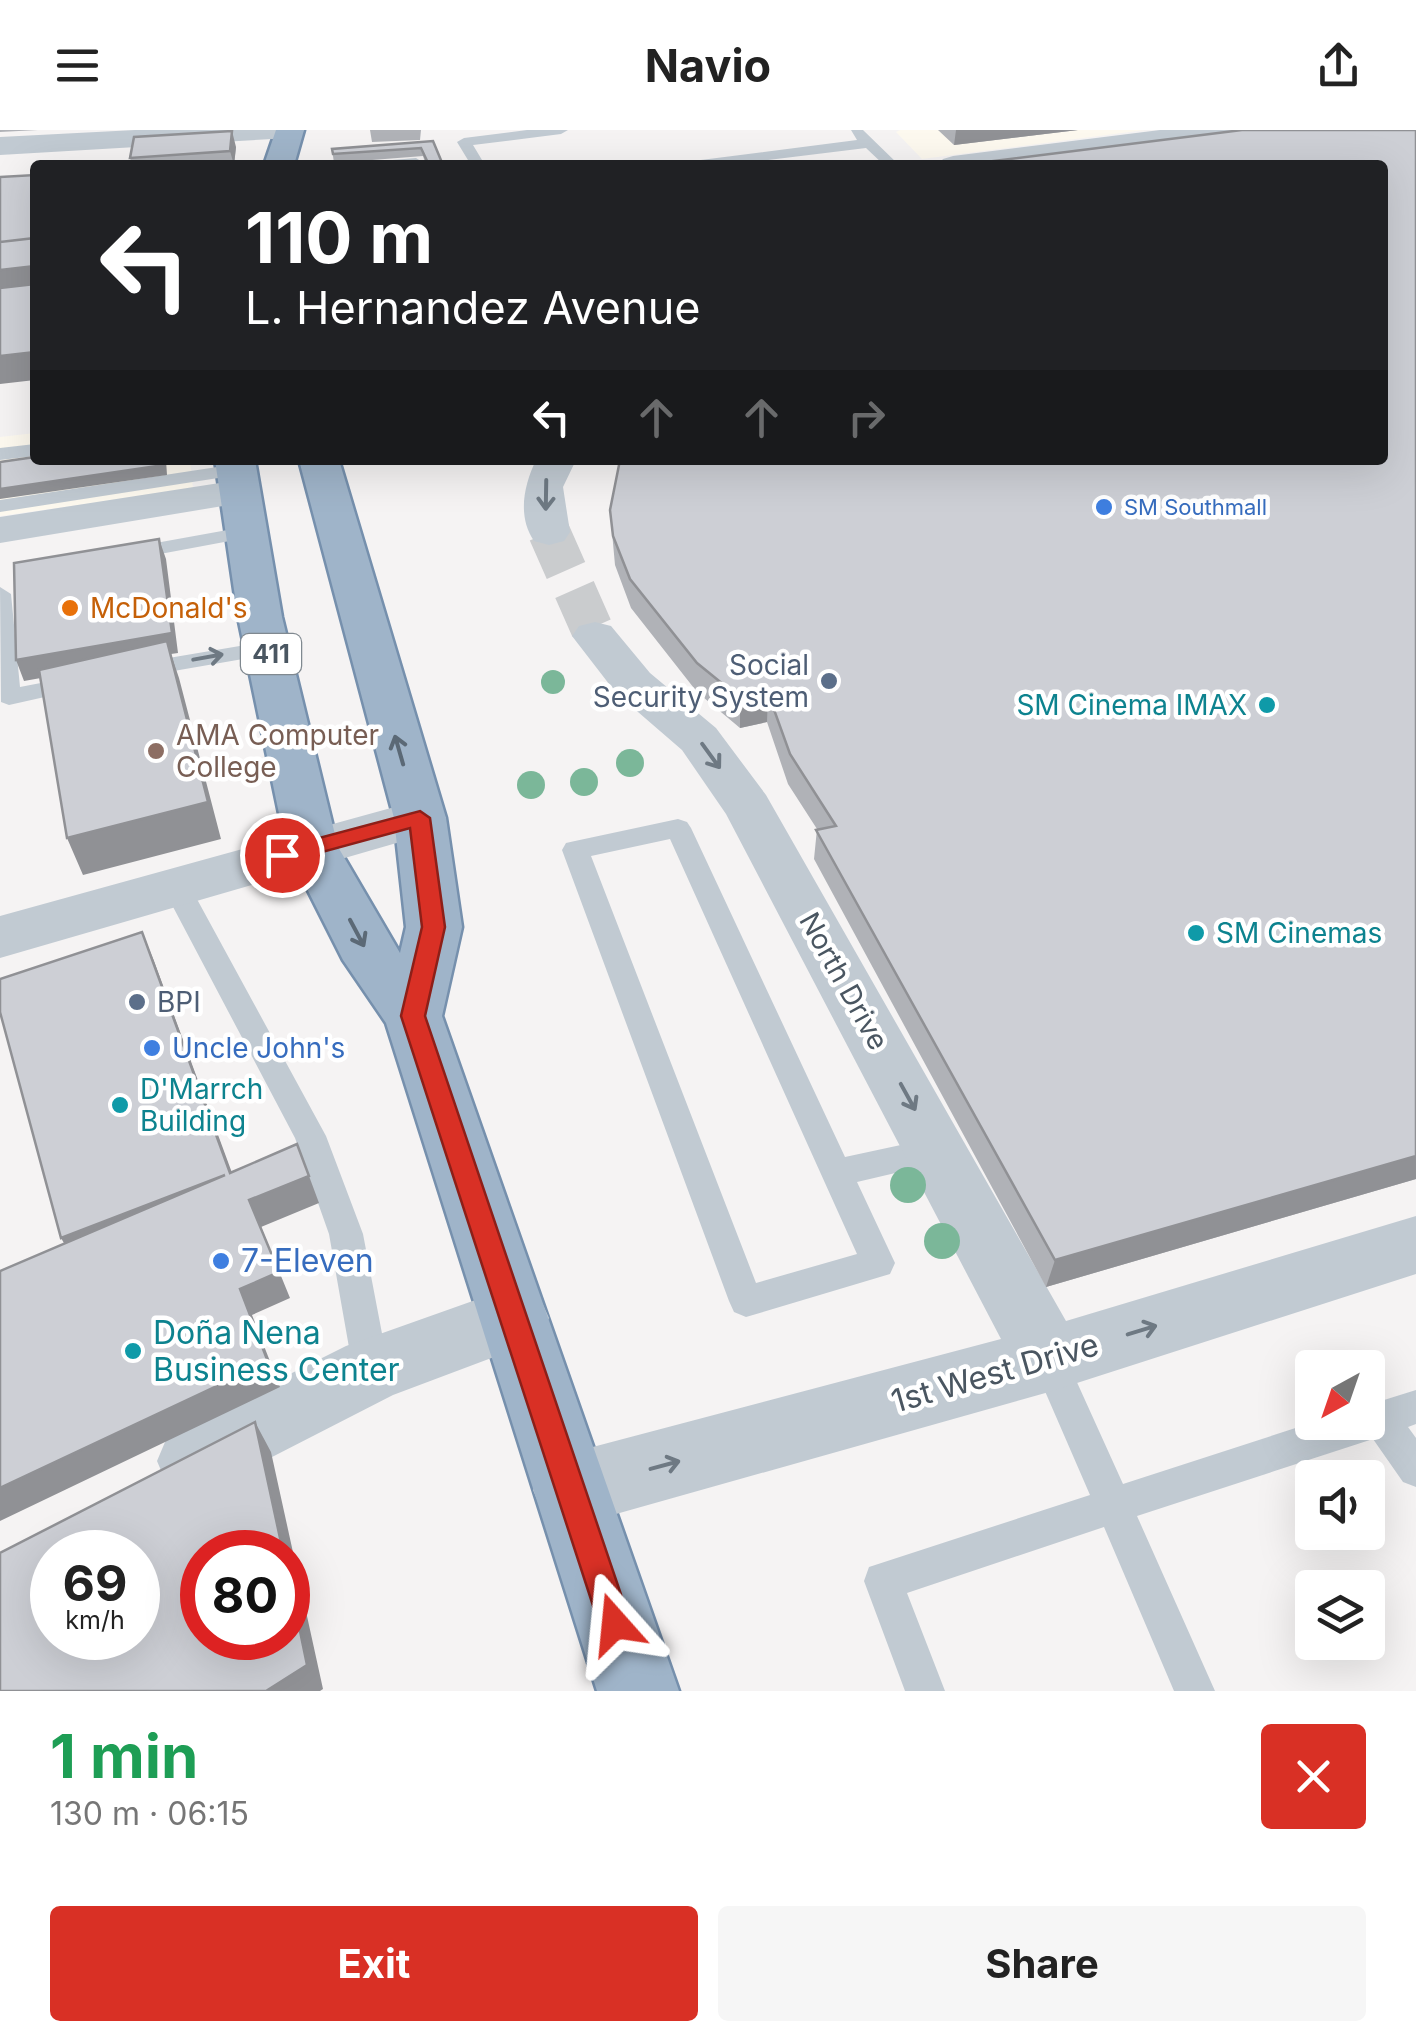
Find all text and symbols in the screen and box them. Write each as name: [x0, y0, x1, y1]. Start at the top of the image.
icon: menu: [50, 38, 105, 93]
text: Navio: [645, 38, 771, 93]
icon: share: [1311, 38, 1366, 93]
text: 110 m: [245, 195, 433, 280]
icon: left: [80, 200, 210, 330]
text: L. Hernandez Avenue: [245, 280, 701, 335]
icon: left: [524, 390, 579, 445]
icon: ahead: [629, 390, 684, 445]
icon: ahead: [734, 390, 789, 445]
icon: right: [839, 390, 894, 445]
one-way arrow: [537, 478, 556, 511]
place label: SM Southmall: [1124, 494, 1267, 520]
marker: SM Southmall: [1093, 496, 1115, 518]
place label: McDonald's: [90, 591, 248, 625]
marker: McDonald's: [59, 597, 81, 619]
road number: 411: [241, 634, 301, 674]
one-way arrow: [192, 647, 224, 666]
place label: Social Security System: [593, 648, 809, 714]
marker: Social Security System: [818, 670, 840, 692]
place label: SM Cinema IMAX: [1016, 688, 1247, 722]
marker: SM Cinema IMAX: [1256, 694, 1278, 716]
place label: AMA Computer College: [176, 718, 379, 784]
one-way arrow: [389, 735, 407, 766]
marker: AMA Computer College: [145, 740, 167, 762]
one-way arrow: [700, 741, 721, 769]
pin: [240, 813, 325, 898]
icon: arrive: [255, 828, 310, 883]
street label: North Drive: [792, 906, 896, 1056]
place label: SM Cinemas: [1216, 916, 1382, 950]
one-way arrow: [348, 918, 368, 948]
marker: SM Cinemas: [1185, 922, 1207, 944]
place label: BPI: [157, 985, 201, 1019]
marker: BPI: [126, 991, 148, 1013]
place label: Uncle John's: [172, 1031, 345, 1065]
marker: Uncle John's: [141, 1037, 163, 1059]
place label: D'Marrch Building: [140, 1072, 263, 1138]
one-way arrow: [899, 1082, 919, 1112]
marker: D'Marrch Building: [109, 1094, 131, 1116]
place label: 7-Eleven: [241, 1241, 374, 1280]
marker: 7-Eleven: [210, 1250, 232, 1272]
place label: Doña Nena Business Center: [153, 1313, 400, 1389]
one-way arrow: [1126, 1320, 1157, 1338]
street label: 1st West Drive: [887, 1324, 1103, 1421]
marker: Doña Nena Business Center: [122, 1340, 144, 1362]
north arrow: [1295, 1350, 1385, 1440]
map controls: [1295, 1350, 1385, 1660]
one-way arrow: [649, 1455, 680, 1474]
button: sound: [1295, 1460, 1385, 1550]
speed limit sign: 80: [180, 1530, 310, 1660]
text: 69: [63, 1553, 127, 1613]
button: layers: [1295, 1570, 1385, 1660]
position arrow: [563, 1572, 667, 1676]
text: km/h: [65, 1605, 125, 1635]
text: 1 min: [50, 1720, 198, 1792]
button: close: [1261, 1724, 1366, 1829]
text: 130 m · 06:15: [50, 1794, 249, 1833]
button: Exit: [50, 1906, 698, 2021]
button: Share: [718, 1906, 1366, 2021]

